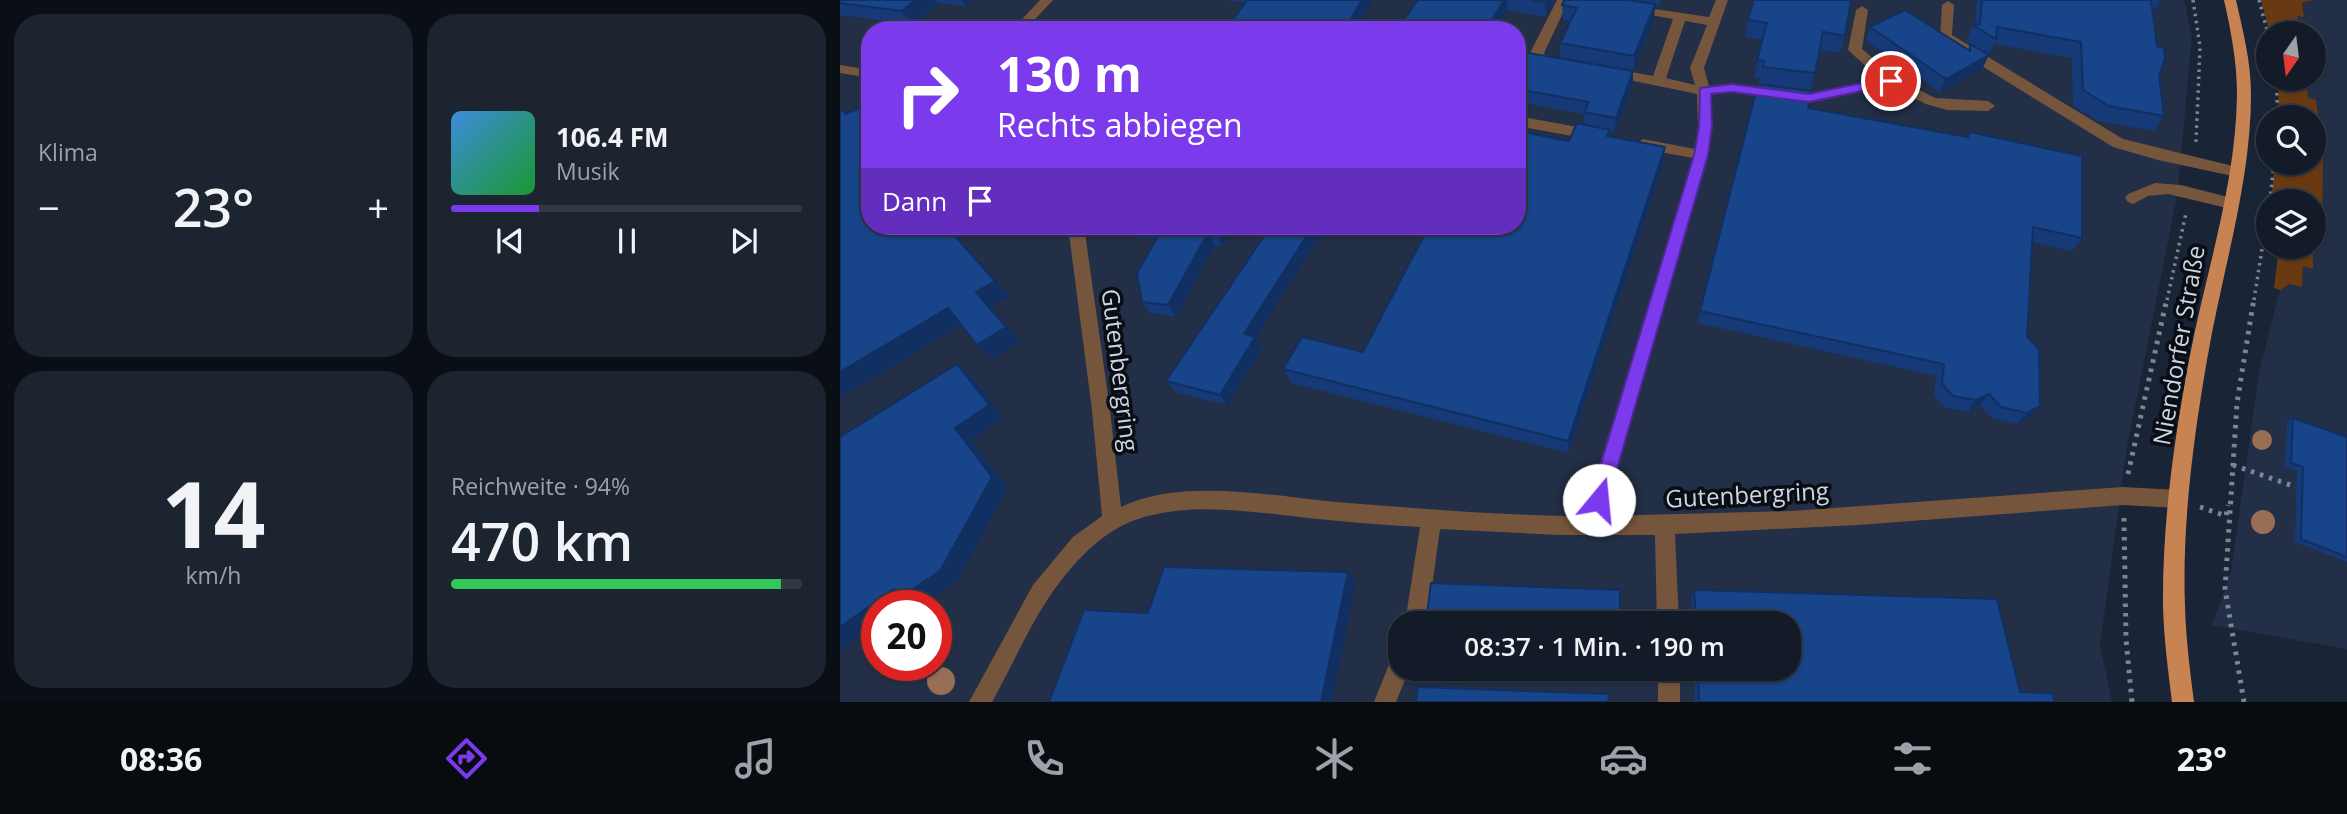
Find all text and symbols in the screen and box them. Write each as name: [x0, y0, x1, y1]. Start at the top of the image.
north arrow: [2256, 21, 2326, 91]
map controls: [2256, 21, 2326, 259]
text: 130 m: [997, 40, 1142, 106]
icon: right: [882, 49, 973, 140]
pin: [1861, 51, 1921, 111]
icon: arrive: [1872, 62, 1910, 100]
text: Rechts abbiegen: [997, 103, 1243, 146]
button: search: [2256, 105, 2326, 175]
text: 106.4 FM: [556, 119, 668, 155]
text: Klima: [38, 136, 98, 168]
text: Musik: [556, 155, 620, 187]
text: 23°: [173, 171, 254, 242]
text: −: [38, 181, 60, 233]
text: +: [367, 181, 389, 233]
icon: arrive: [961, 182, 999, 220]
text: Dann: [882, 183, 947, 219]
button: layers: [2256, 189, 2326, 259]
icon: previous: [491, 222, 529, 260]
icon: pause: [608, 222, 646, 260]
icon: next: [725, 222, 763, 260]
street label: Niendorfer Straße: [2144, 243, 2212, 447]
street label: Gutenbergring: [1095, 287, 1147, 453]
text: 14: [161, 451, 266, 575]
position arrow: [1562, 463, 1636, 537]
text: Reichweite · 94%: [451, 470, 630, 502]
street label: Gutenbergring: [1664, 473, 1830, 515]
text: 470 km: [451, 505, 633, 576]
text: km/h: [186, 559, 241, 591]
speed limit sign: 20: [861, 590, 952, 681]
text: 08:37 · 1 Min. · 190 m: [1464, 628, 1725, 664]
icon: directions: [442, 734, 491, 783]
icon: music: [731, 734, 780, 783]
icon: phone: [1020, 734, 1069, 783]
icon: climate: [1310, 734, 1359, 783]
icon: car: [1599, 734, 1648, 783]
icon: filters: [1888, 734, 1937, 783]
text: 08:36: [120, 737, 202, 780]
text: 23°: [2177, 737, 2227, 780]

